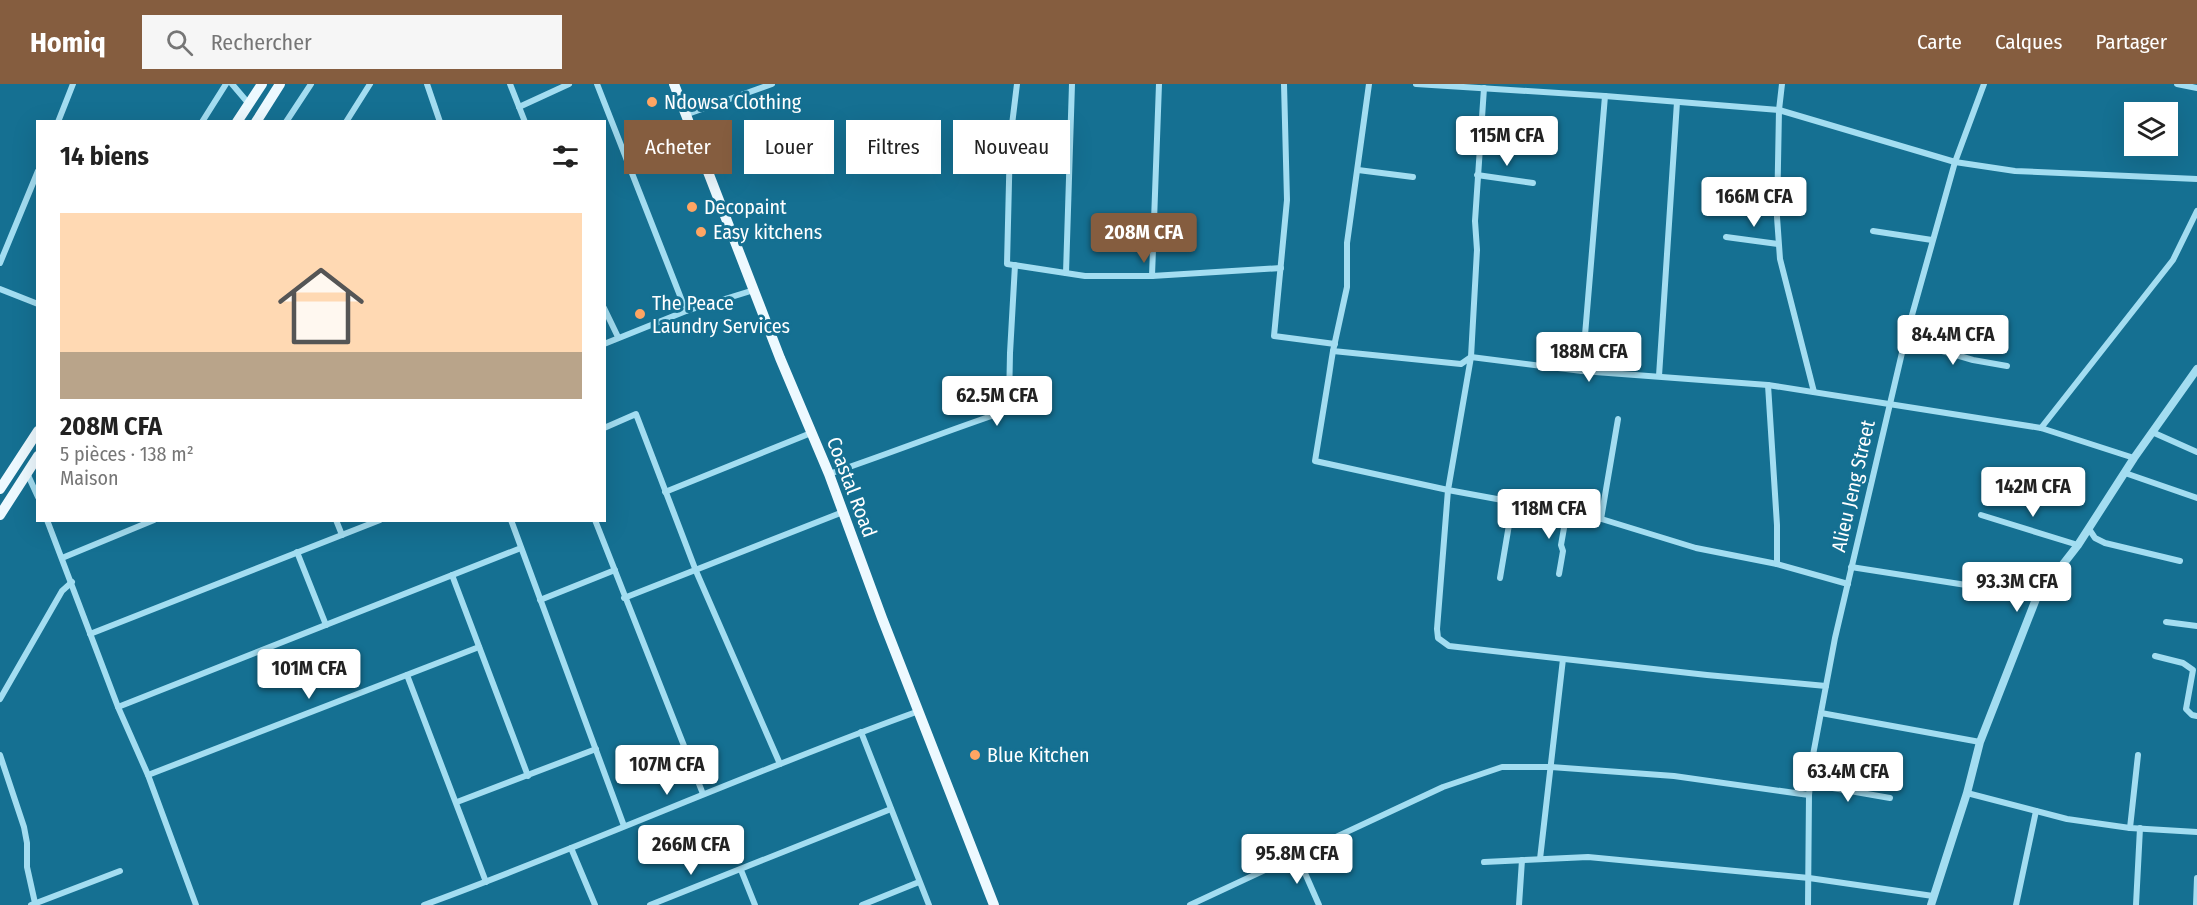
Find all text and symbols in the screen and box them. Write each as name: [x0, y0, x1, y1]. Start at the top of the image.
search box: [142, 15, 562, 69]
text: Homiq: [30, 26, 106, 59]
icon: search: [163, 26, 196, 59]
text: Rechercher: [211, 29, 312, 56]
text: Carte: [1917, 29, 1962, 55]
text: Calques: [1995, 29, 2062, 55]
text: Partager: [2095, 29, 2167, 55]
place label: Ndowsa Clothing: [664, 90, 802, 114]
marker: Ndowsa Clothing: [645, 95, 659, 109]
map controls: [2124, 102, 2178, 156]
button: layers: [2124, 102, 2178, 156]
pin: 115M CFA: [1445, 116, 1569, 167]
chip: Acheter: [624, 120, 732, 174]
chip: Louer: [744, 120, 834, 174]
chip: Filtres: [846, 120, 941, 174]
chip: Nouveau: [953, 120, 1070, 174]
text: 115M CFA: [1470, 123, 1544, 147]
icon: filters: [549, 140, 582, 173]
text: 14 biens: [60, 141, 149, 172]
pin: 166M CFA: [1692, 177, 1816, 228]
text: 166M CFA: [1715, 184, 1793, 208]
place label: Decopaint: [704, 195, 787, 219]
marker: Decopaint: [685, 200, 699, 214]
pin: 208M CFA: [1082, 213, 1206, 264]
place label: Easy kitchens: [713, 220, 822, 244]
text: 208M CFA: [1105, 220, 1183, 244]
marker: Easy kitchens: [694, 225, 708, 239]
icon: home: [267, 252, 375, 360]
place label: The Peace Laundry Services: [652, 291, 790, 338]
marker: The Peace Laundry Services: [633, 307, 647, 321]
pin: 84.4M CFA: [1884, 315, 2022, 366]
text: 84.4M CFA: [1912, 322, 1994, 346]
pin: 188M CFA: [1527, 332, 1651, 383]
text: 188M CFA: [1550, 339, 1628, 363]
pin: 62.5M CFA: [928, 376, 1066, 427]
text: 62.5M CFA: [956, 383, 1038, 407]
text: 208M CFA: [60, 411, 162, 442]
street label: Alieu Jeng Street: [1826, 417, 1880, 554]
street label: Coastal Road: [822, 433, 882, 541]
text: 5 pièces · 138 m²: [60, 442, 194, 466]
text: Maison: [60, 466, 119, 490]
pin: 142M CFA: [1971, 467, 2095, 518]
text: 142M CFA: [1995, 474, 2071, 498]
pin: 118M CFA: [1487, 489, 1611, 540]
text: 118M CFA: [1512, 496, 1586, 520]
pin: 93.3M CFA: [1948, 562, 2086, 613]
text: 93.3M CFA: [1976, 569, 2058, 593]
pin: 101M CFA: [247, 649, 371, 700]
text: 101M CFA: [271, 656, 347, 680]
place label: Blue Kitchen: [987, 743, 1090, 767]
pin: 107M CFA: [605, 745, 729, 796]
marker: Blue Kitchen: [968, 748, 982, 762]
text: 107M CFA: [629, 752, 705, 776]
pin: 63.4M CFA: [1779, 752, 1917, 803]
text: 63.4M CFA: [1807, 759, 1889, 783]
pin: 266M CFA: [629, 825, 753, 876]
text: 266M CFA: [652, 832, 730, 856]
pin: 95.8M CFA: [1228, 834, 1366, 885]
text: 95.8M CFA: [1255, 841, 1339, 865]

